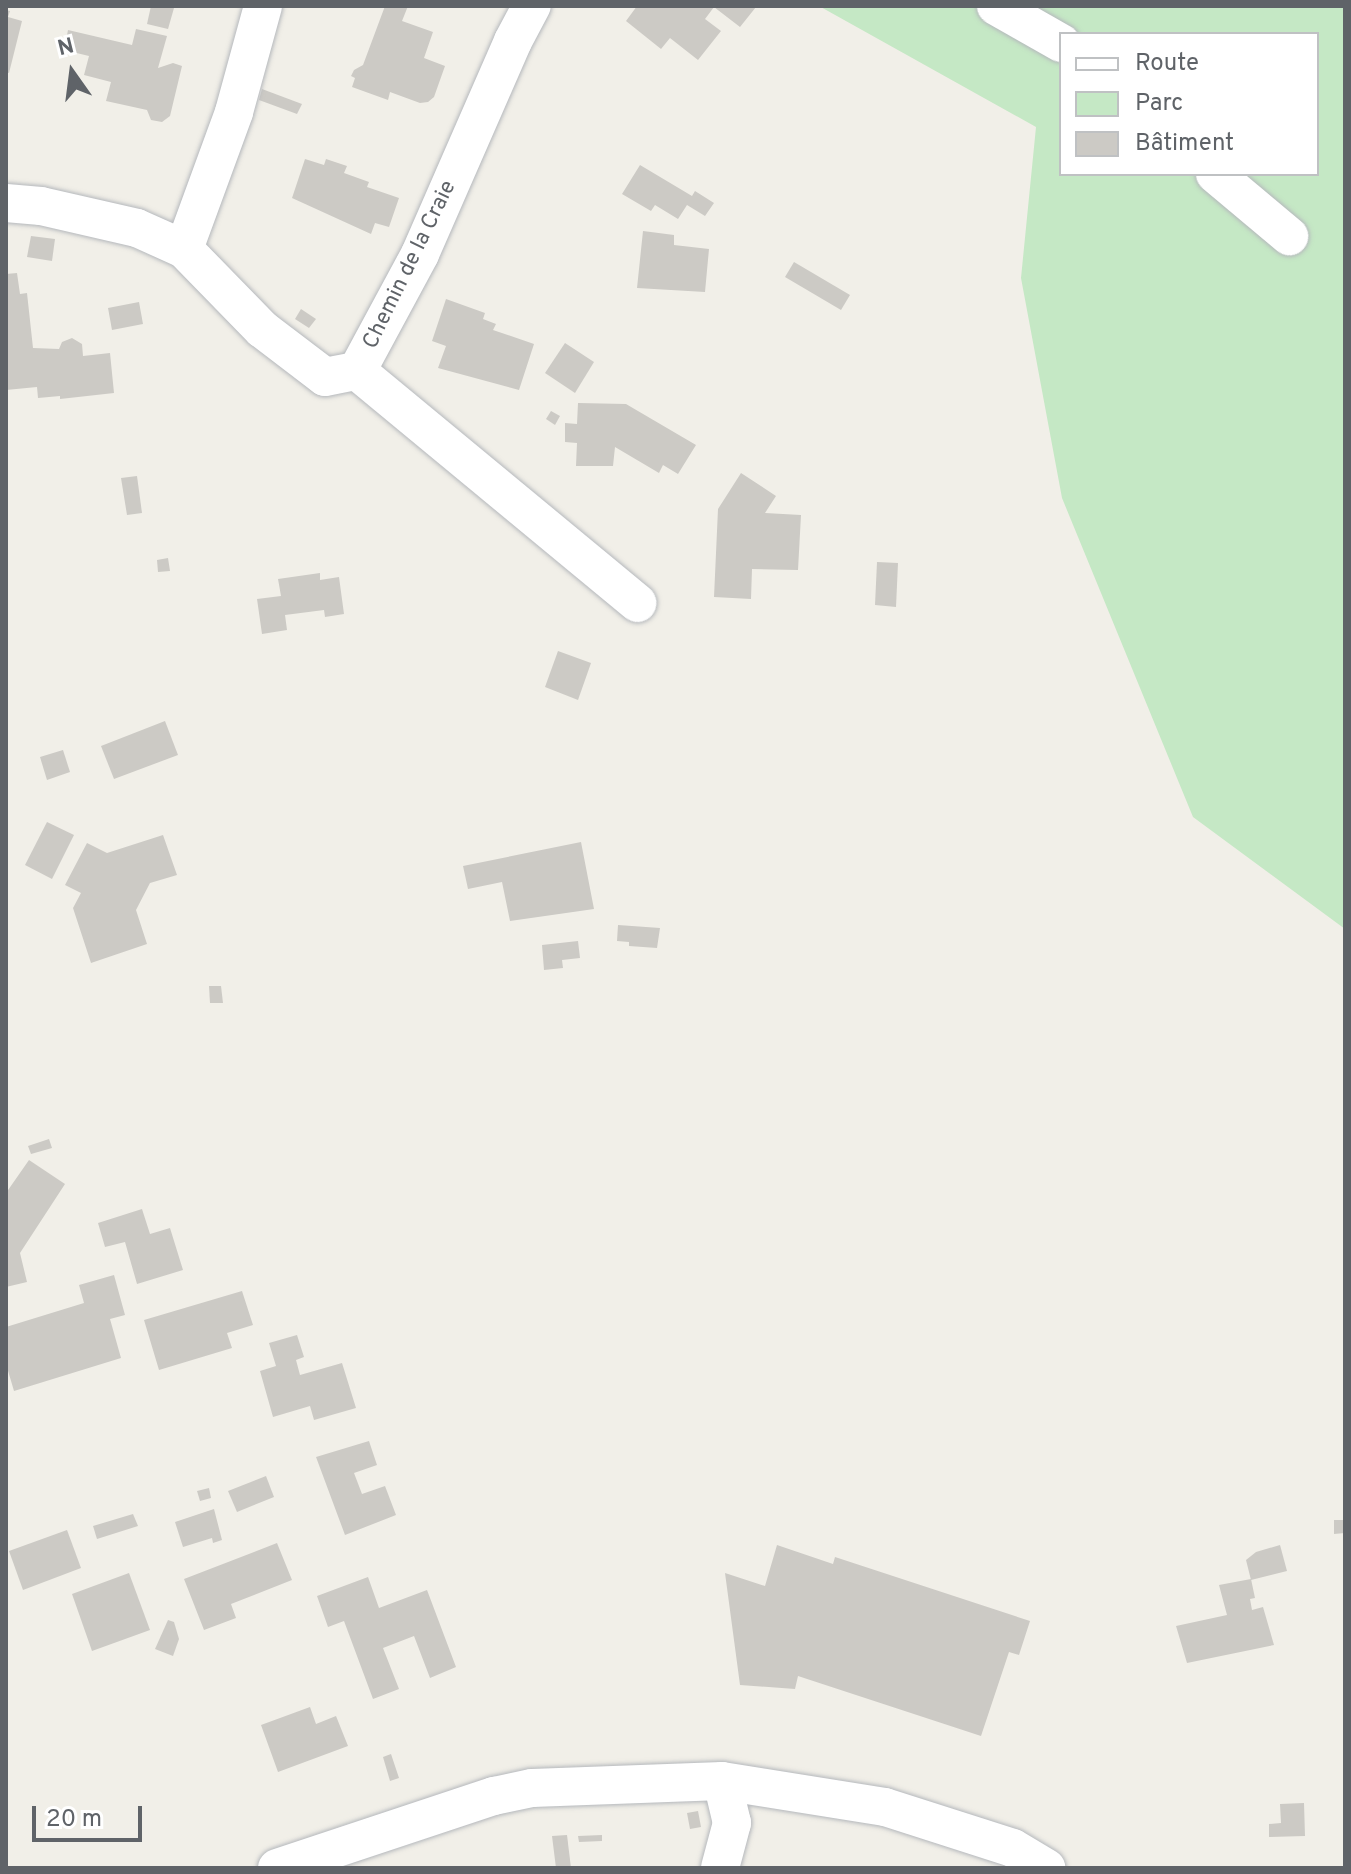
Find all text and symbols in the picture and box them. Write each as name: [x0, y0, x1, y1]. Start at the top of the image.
north arrow: [32, 32, 112, 112]
legend: [1059, 32, 1319, 176]
text: N: [55, 33, 77, 63]
text: Route: [1135, 49, 1199, 79]
text: Parc: [1135, 89, 1183, 119]
text: Bâtiment: [1135, 129, 1234, 159]
street label: Chemin de la Craie: [358, 177, 462, 353]
scale bar: [36, 1790, 146, 1840]
text: 20 m: [46, 1805, 102, 1835]

